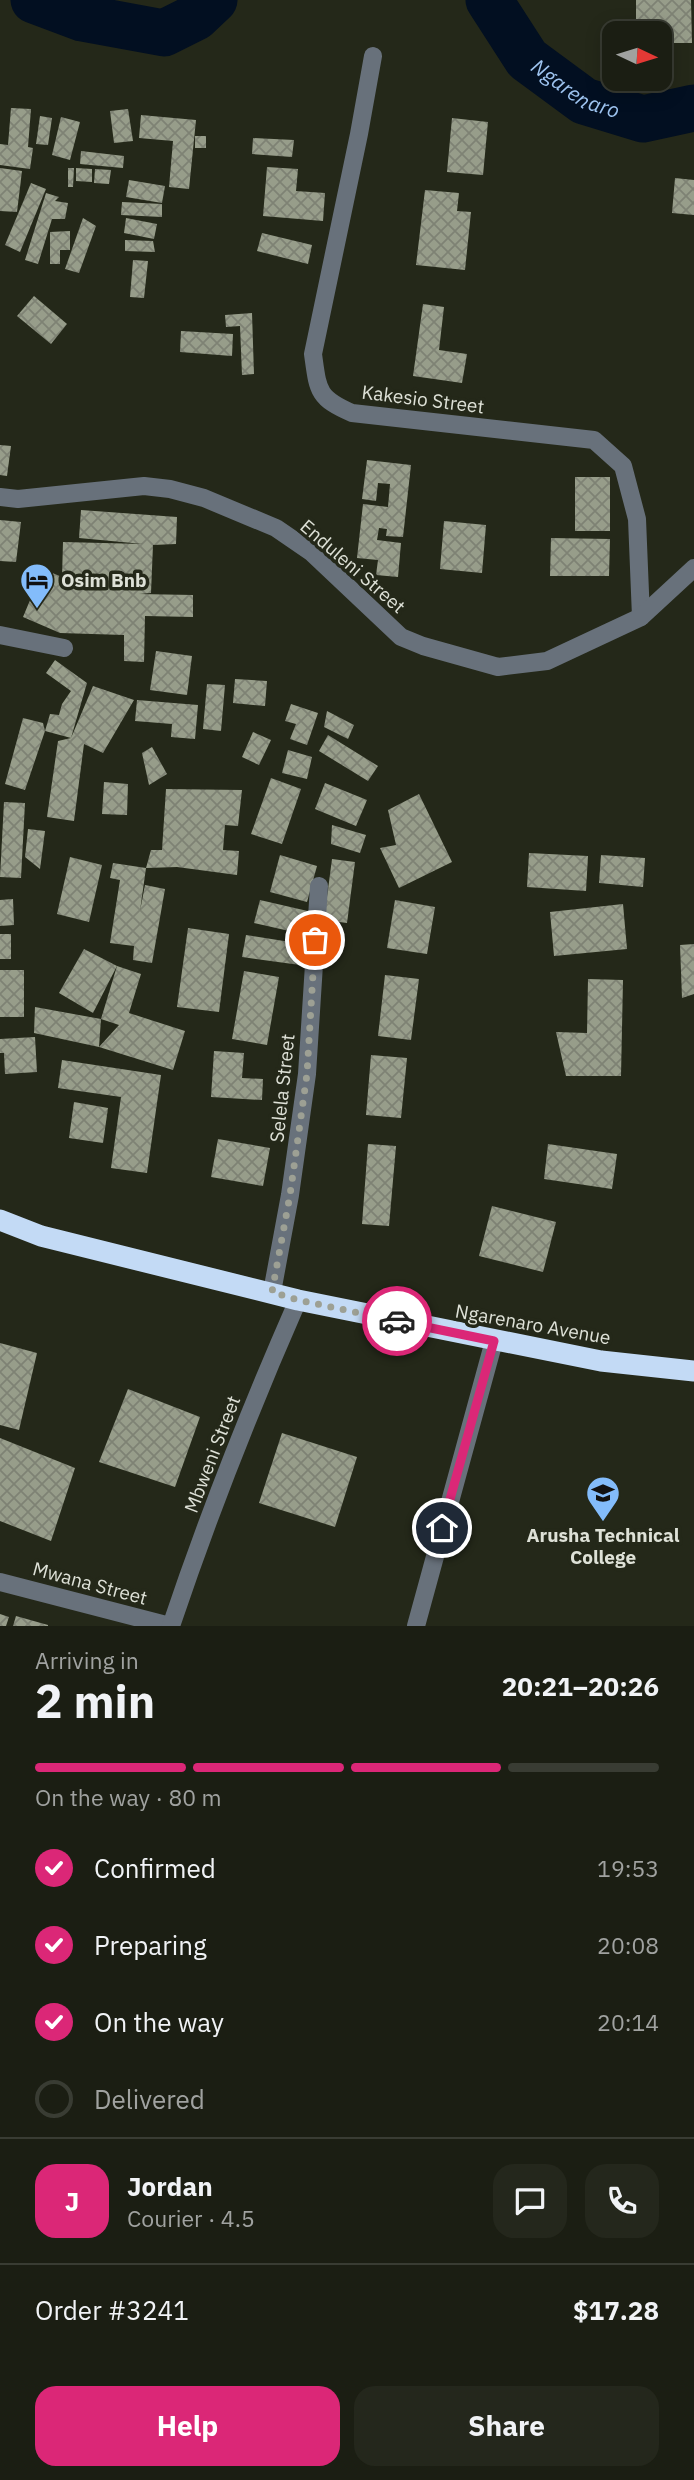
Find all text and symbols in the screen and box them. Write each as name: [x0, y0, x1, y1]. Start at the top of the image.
north arrow: [602, 21, 672, 91]
map controls: [602, 21, 672, 91]
water label: Ngarenaro: [526, 52, 623, 124]
street label: Kakesio Street: [360, 380, 486, 418]
street label: Enduleni Street: [296, 514, 410, 618]
hotel icon: Osim Bnb: [18, 561, 56, 610]
place label: Osim Bnb: [61, 568, 147, 592]
pin: [285, 910, 345, 970]
icon: bag: [296, 921, 334, 959]
street label: Selela Street: [264, 1033, 300, 1143]
courier: [362, 1286, 432, 1356]
street label: Ngarenaro Avenue: [453, 1299, 613, 1349]
icon: car: [378, 1302, 416, 1340]
street label: Mbweni Street: [179, 1392, 245, 1516]
school or university icon: Arusha Technical College: [584, 1474, 622, 1523]
pin: [412, 1498, 472, 1558]
icon: home: [423, 1509, 461, 1547]
place label: Arusha Technical College: [526, 1523, 680, 1569]
street label: Mwana Street: [30, 1556, 150, 1610]
text: Arriving in: [35, 1645, 139, 1675]
text: 20:21–20:26: [502, 1669, 659, 1703]
text: 2 min: [35, 1671, 155, 1731]
text: On the way · 80 m: [35, 1782, 222, 1812]
icon: check: [35, 1849, 73, 1887]
text: Confirmed: [94, 1851, 216, 1885]
text: 19:53: [597, 1853, 659, 1883]
icon: check: [35, 1926, 73, 1964]
text: Preparing: [94, 1928, 207, 1962]
text: 20:08: [597, 1930, 659, 1960]
icon: check: [35, 2003, 73, 2041]
text: On the way: [94, 2005, 224, 2039]
text: 20:14: [597, 2007, 659, 2037]
text: Delivered: [94, 2082, 205, 2116]
button: chat: [493, 2164, 567, 2238]
button: phone: [585, 2164, 659, 2238]
text: Jordan: [127, 2169, 213, 2203]
text: J: [65, 2184, 79, 2218]
text: Courier · 4.5: [127, 2203, 255, 2233]
text: Order #3241: [35, 2293, 189, 2327]
text: $17.28: [573, 2293, 659, 2327]
button: Help: [35, 2386, 340, 2466]
button: Share: [354, 2386, 659, 2466]

